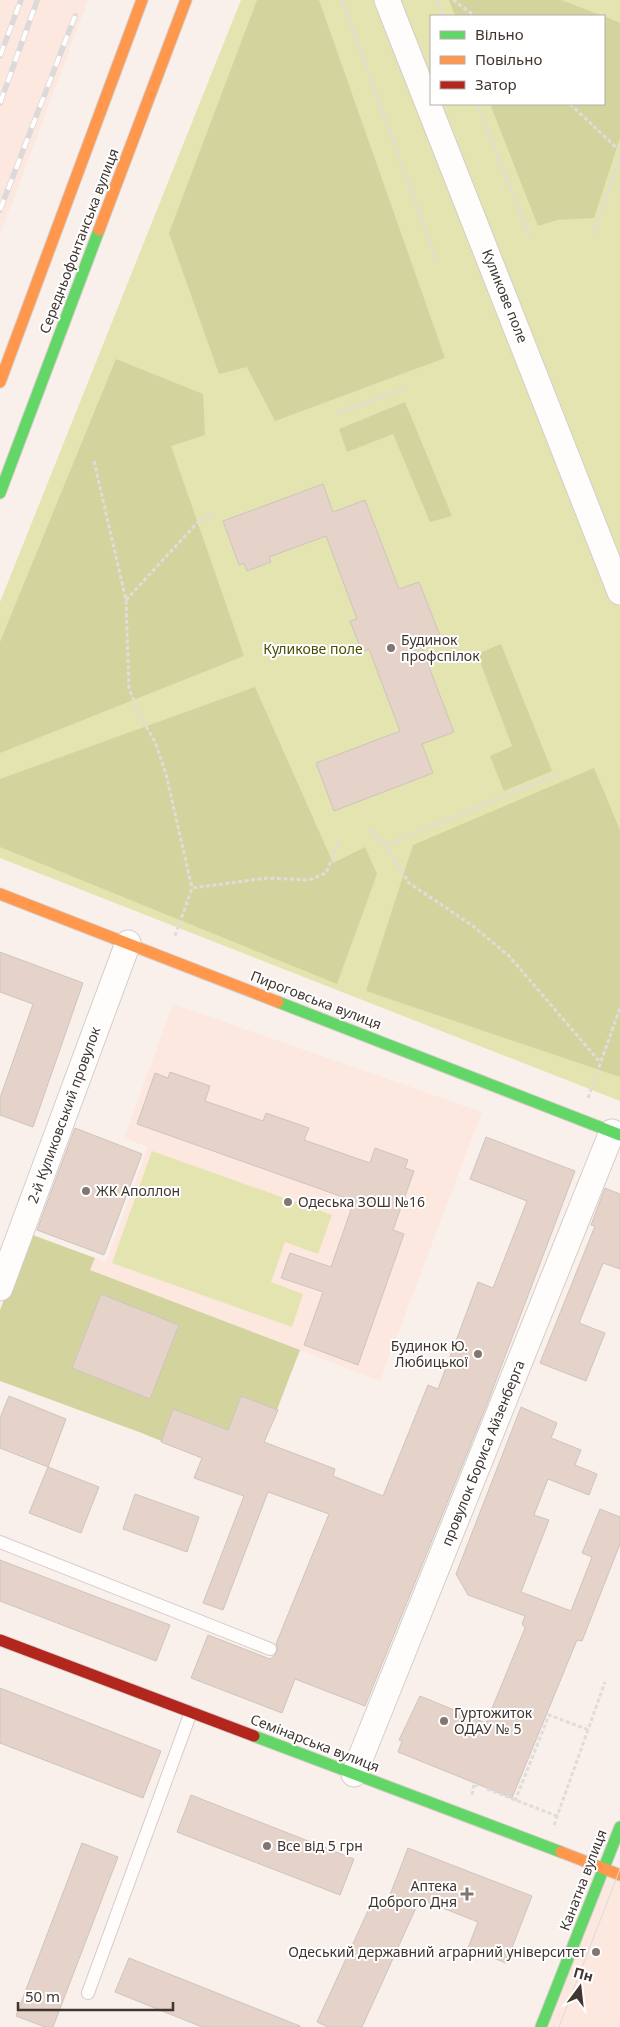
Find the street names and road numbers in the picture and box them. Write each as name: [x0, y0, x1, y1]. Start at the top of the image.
street label: Середньофонтанська вулиця: [34, 146, 123, 336]
street label: Куликове поле: [478, 246, 533, 346]
street label: Пироговська вулиця: [248, 966, 384, 1033]
street label: 2-й Куликовський провулок: [23, 1023, 105, 1206]
street label: провулок Бориса Айзенберга: [436, 1357, 529, 1549]
street label: Семінарська вулиця: [248, 1709, 382, 1776]
street label: Канатна вулиця: [555, 1827, 611, 1933]

